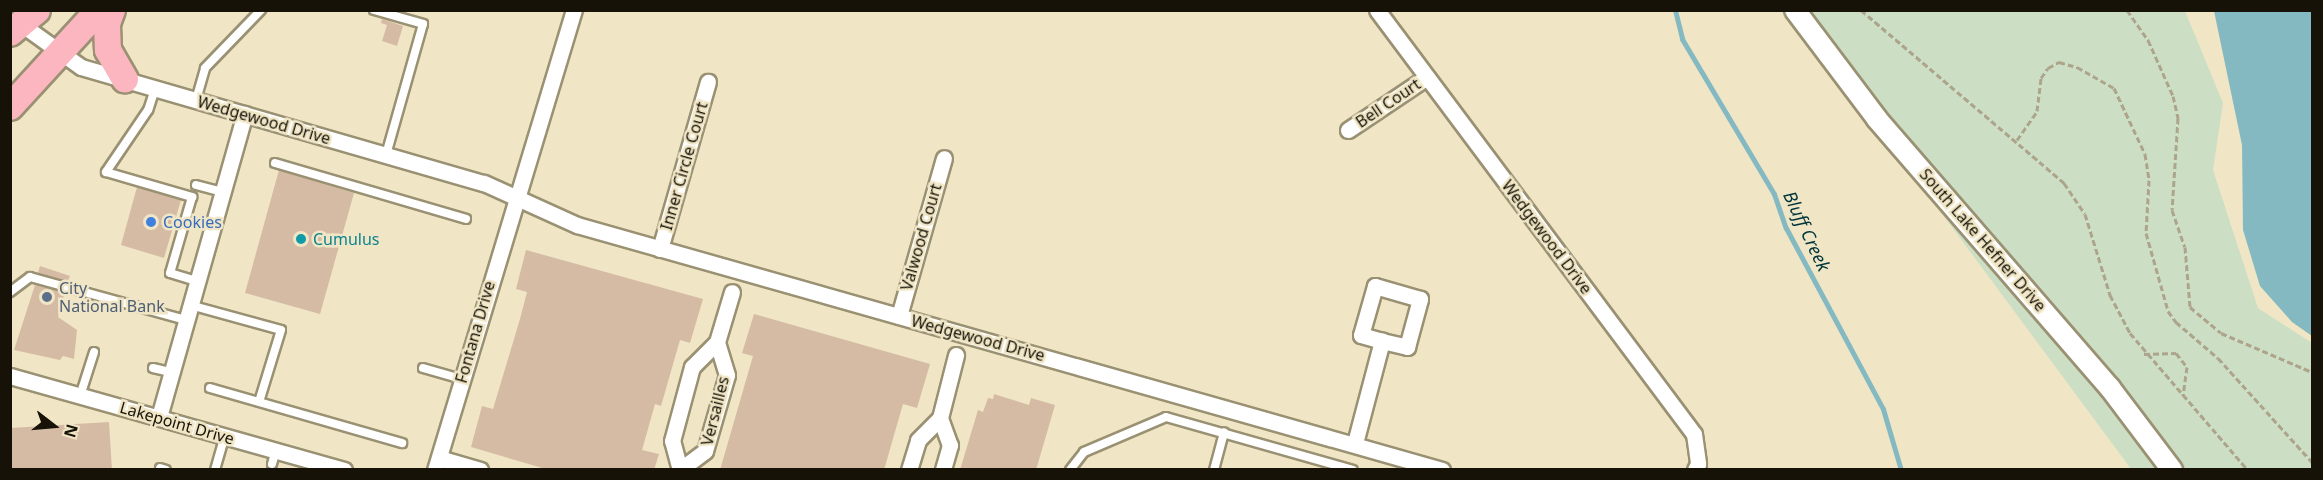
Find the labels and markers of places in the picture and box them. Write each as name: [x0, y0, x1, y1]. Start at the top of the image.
place label: Cookies: [163, 212, 222, 232]
marker: Cookies: [144, 215, 158, 229]
place label: Cumulus: [313, 229, 380, 249]
marker: Cumulus: [294, 232, 308, 246]
place label: City National Bank: [59, 278, 165, 316]
marker: City National Bank: [40, 290, 54, 304]

